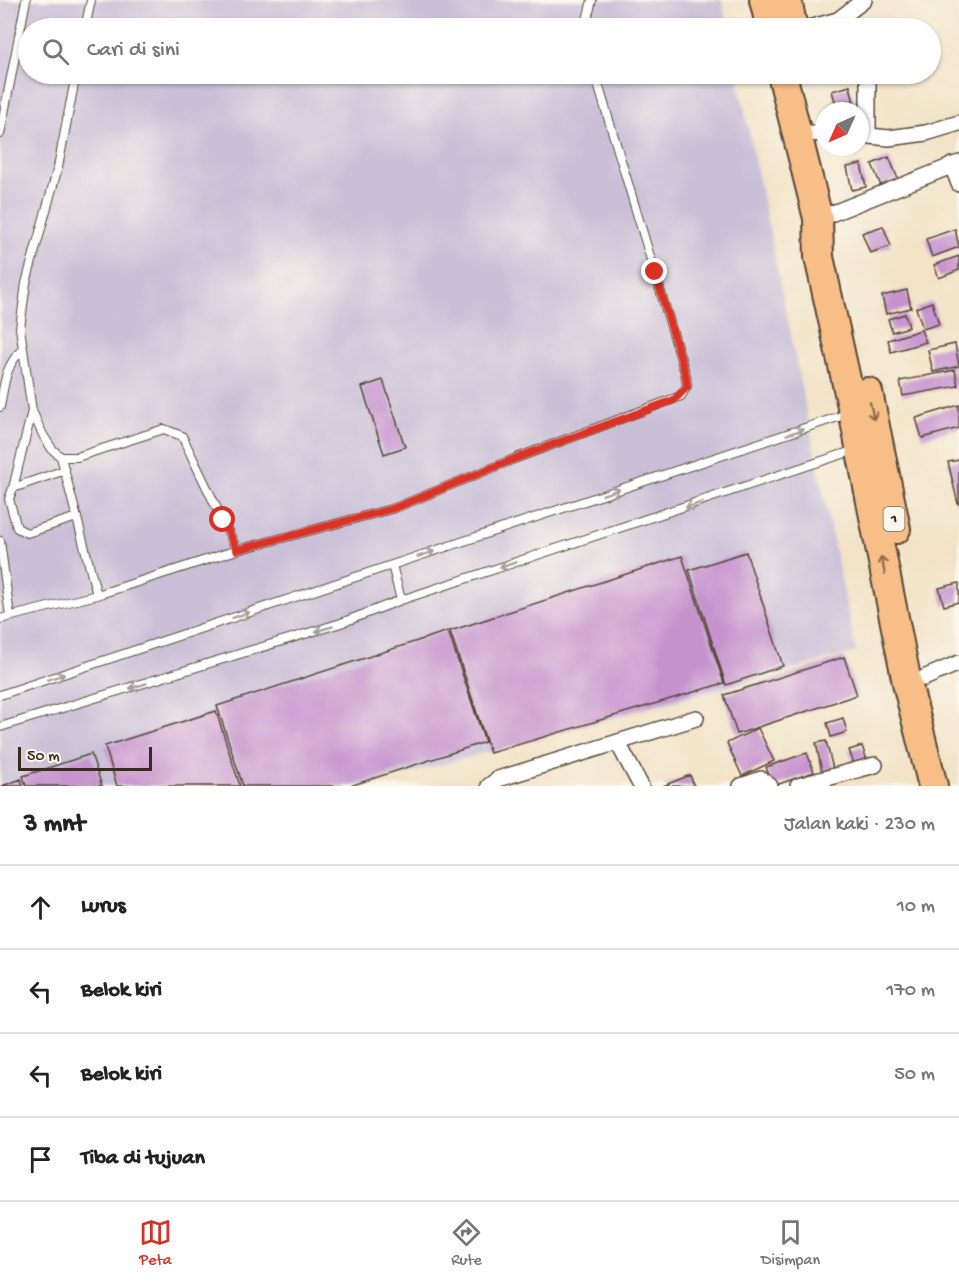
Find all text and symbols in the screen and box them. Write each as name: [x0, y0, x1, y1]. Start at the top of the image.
search box: [18, 18, 941, 84]
icon: search: [39, 35, 72, 68]
text: Cari di sini: [87, 38, 180, 64]
north arrow: [815, 102, 869, 156]
route end: [641, 258, 667, 284]
one-way arrow: [867, 401, 879, 420]
one-way arrow: [786, 426, 805, 437]
one-way arrow: [601, 486, 620, 497]
one-way arrow: [685, 500, 704, 511]
route start: [209, 506, 235, 532]
road number: 1: [884, 507, 904, 531]
one-way arrow: [416, 548, 435, 559]
one-way arrow: [877, 556, 888, 575]
one-way arrow: [499, 560, 518, 571]
one-way arrow: [231, 609, 250, 620]
one-way arrow: [315, 624, 334, 635]
one-way arrow: [46, 670, 65, 681]
one-way arrow: [128, 681, 147, 692]
scale bar: [18, 744, 152, 772]
text: 50 m: [27, 748, 60, 767]
text: 3 mnt: [24, 810, 85, 841]
text: Jalan kaki · 230 m: [784, 814, 935, 837]
icon: ahead: [24, 891, 57, 924]
text: Lurus: [81, 894, 126, 920]
text: 10 m: [897, 896, 935, 919]
icon: left: [24, 975, 57, 1008]
text: Belok kiri: [81, 978, 162, 1004]
text: 170 m: [886, 980, 935, 1003]
icon: left: [24, 1059, 57, 1092]
text: Belok kiri: [81, 1062, 162, 1088]
text: 50 m: [894, 1064, 935, 1087]
icon: arrive: [24, 1143, 57, 1176]
text: Tiba di tujuan: [81, 1146, 205, 1172]
tab: Peta: [139, 1216, 172, 1271]
tab: Rute: [450, 1216, 483, 1271]
tab: Disimpan: [761, 1216, 820, 1271]

